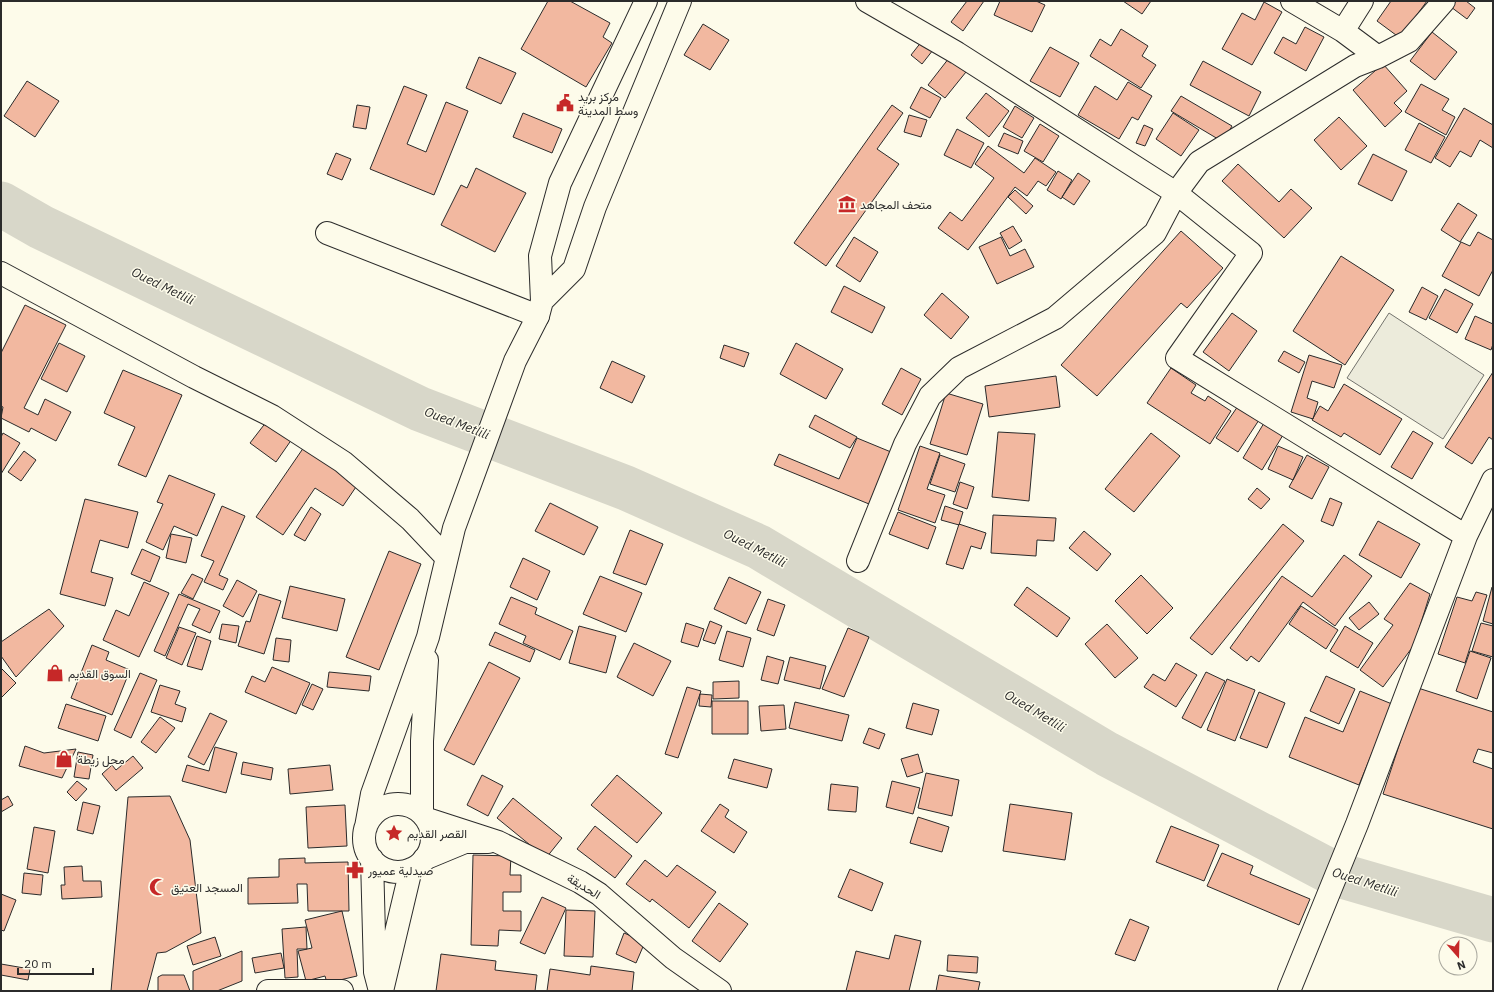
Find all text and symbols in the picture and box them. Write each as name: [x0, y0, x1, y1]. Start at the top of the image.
place label: مركز بريد وسط المدينة: [578, 89, 638, 119]
public building icon: مركز بريد وسط المدينة: [555, 93, 575, 113]
museum icon: متحف المجاهد: [837, 194, 857, 214]
place label: متحف المجاهد: [860, 197, 932, 212]
water label: Oued Metlili: [129, 263, 198, 309]
water label: Oued Metlili: [422, 403, 492, 443]
water label: Oued Metlili: [721, 525, 790, 571]
shop icon: السوق القديم: [45, 663, 65, 683]
place label: السوق القديم: [68, 666, 131, 682]
water label: Oued Metlili: [1001, 686, 1069, 736]
shop icon: محل زيطة: [54, 749, 74, 769]
place label: محل زيطة: [77, 752, 125, 768]
place icon: القصر القديم: [384, 823, 404, 843]
place label: القصر القديم: [407, 826, 467, 842]
pharmacy icon: صيدلية عميور: [345, 860, 365, 880]
place label: صيدلية عميور: [367, 863, 433, 879]
water label: Oued Metlili: [1330, 863, 1401, 901]
street label: الحديقة: [564, 870, 604, 902]
mosque icon: المسجد العتيق: [148, 877, 168, 897]
place label: المسجد العتيق: [171, 880, 243, 896]
north arrow: [1438, 936, 1478, 976]
scale bar: [18, 950, 93, 976]
text: 20 m: [24, 956, 52, 971]
text: N: [1455, 957, 1468, 973]

